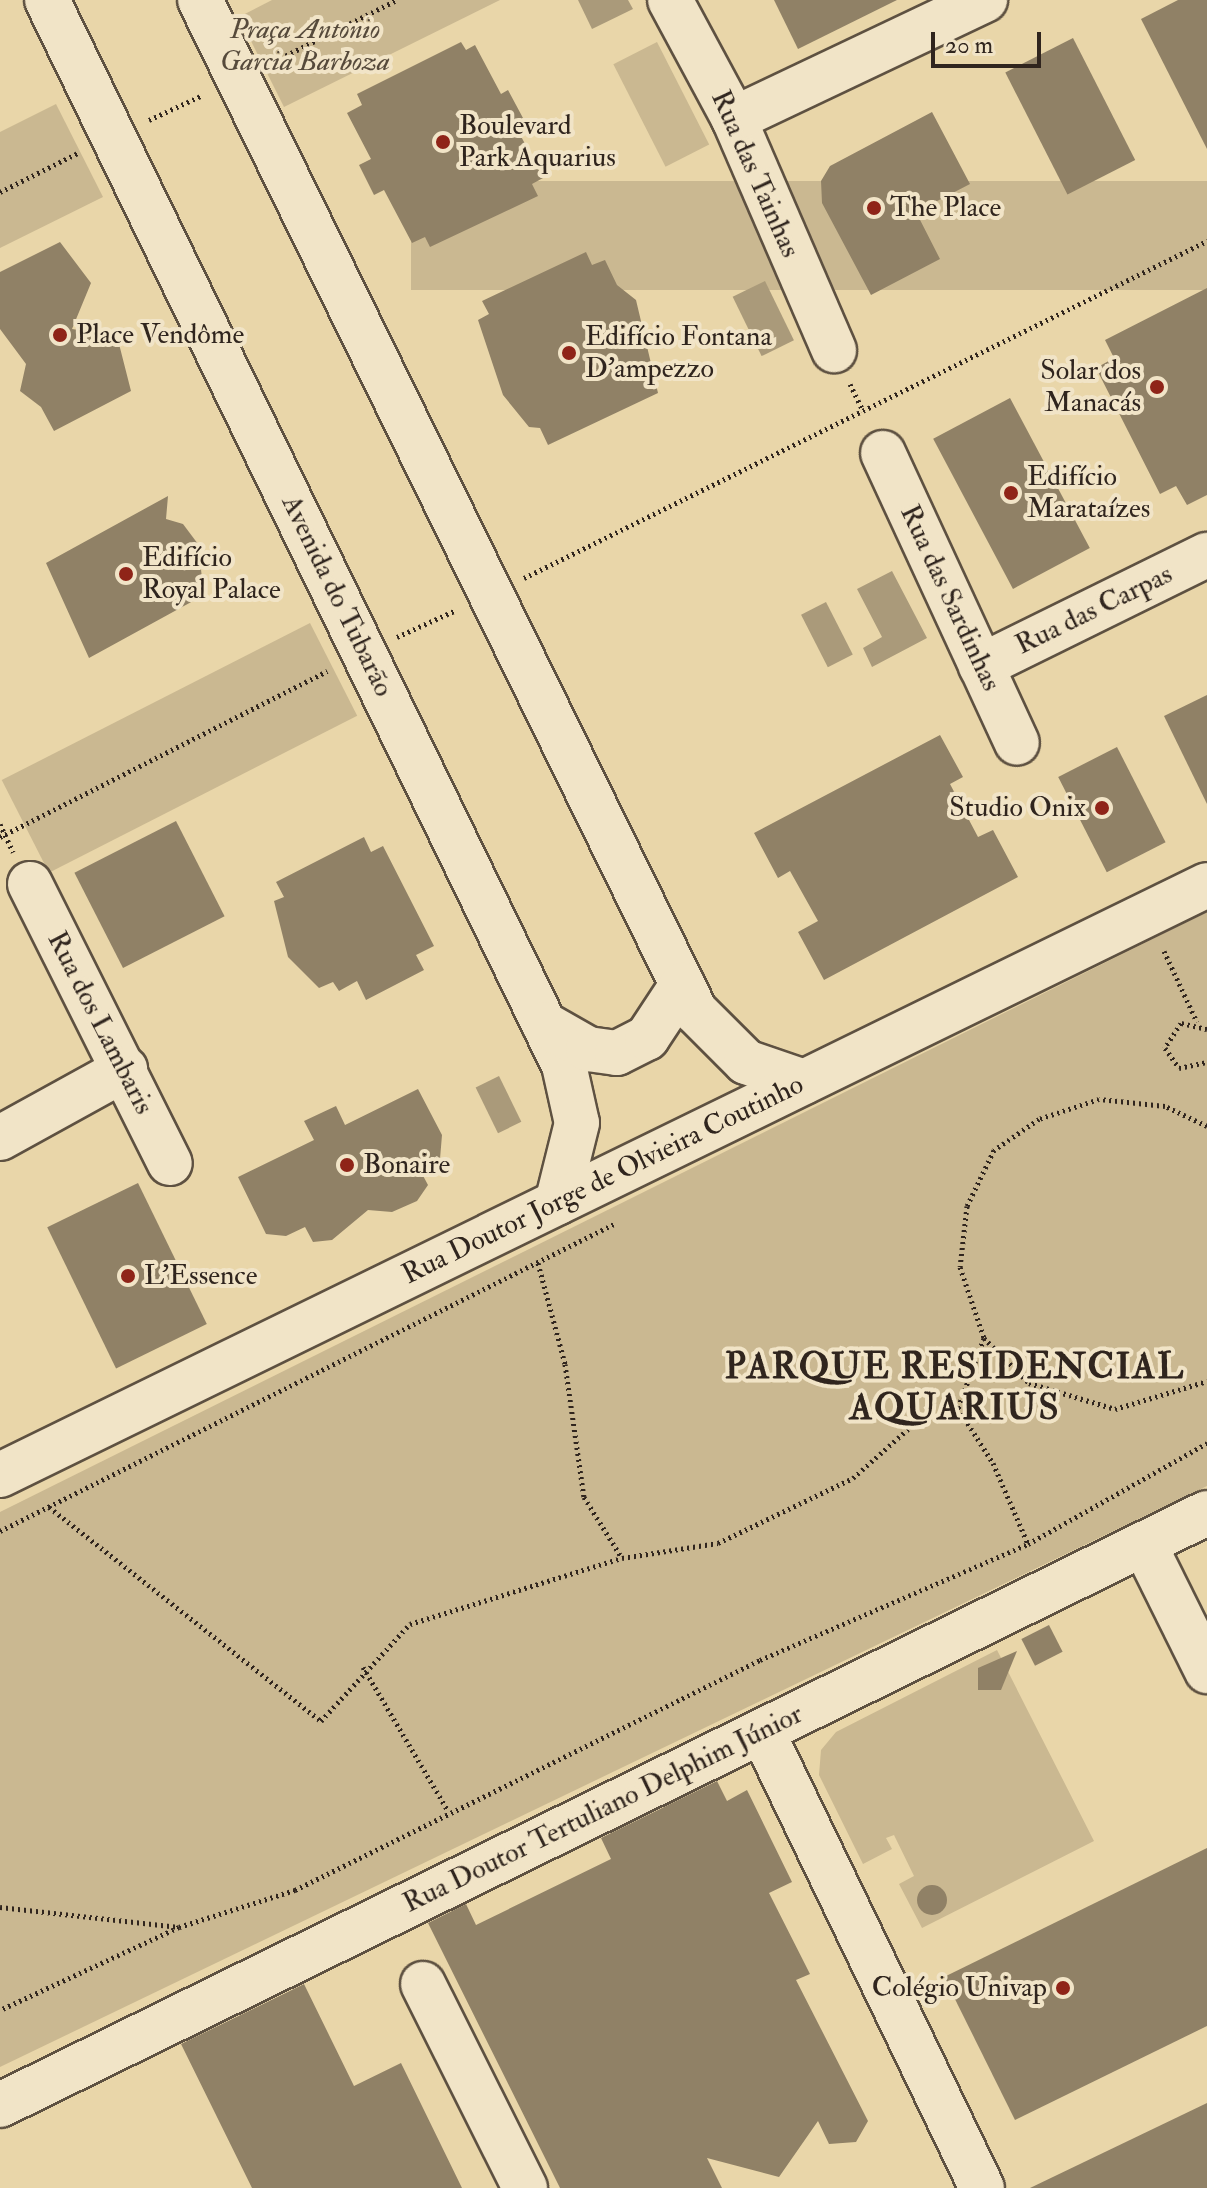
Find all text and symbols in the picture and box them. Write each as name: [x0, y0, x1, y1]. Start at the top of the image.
park label: Praça Antonio Garcia Barboza: [220, 13, 390, 79]
scale bar: [935, 16, 1045, 66]
text: 20 m: [945, 30, 993, 61]
street label: Rua das Tainhas: [703, 85, 807, 263]
place label: Boulevard Park Aquarius: [459, 109, 616, 175]
marker: Boulevard Park Aquarius: [434, 133, 452, 151]
place label: The Place: [890, 191, 1001, 225]
marker: The Place: [865, 199, 883, 217]
place label: Place Vendôme: [76, 318, 244, 352]
place label: Edifício Fontana D'ampezzo: [585, 320, 772, 386]
marker: Place Vendôme: [51, 326, 69, 344]
marker: Edifício Fontana D'ampezzo: [560, 344, 578, 362]
place label: Solar dos Manacás: [1040, 354, 1141, 420]
marker: Solar dos Manacás: [1148, 378, 1166, 396]
place label: Edifício Marataízes: [1027, 460, 1150, 526]
marker: Edifício Marataízes: [1002, 484, 1020, 502]
street label: Avenida do Tubarão: [274, 490, 400, 702]
street label: Rua das Sardinhas: [892, 500, 1008, 696]
place label: Edifício Royal Palace: [142, 541, 281, 607]
street label: Rua das Carpas: [1010, 558, 1178, 662]
marker: Edifício Royal Palace: [117, 565, 135, 583]
place label: Studio Onix: [949, 791, 1086, 825]
marker: Studio Onix: [1093, 799, 1111, 817]
street label: Rua dos Lambaris: [40, 926, 160, 1120]
street label: Rua Doutor Jorge de Olvieira Coutinho: [397, 1068, 809, 1292]
place label: Bonaire: [363, 1148, 450, 1182]
marker: Bonaire: [338, 1156, 356, 1174]
place label: L'Essence: [144, 1259, 257, 1293]
marker: L'Essence: [119, 1267, 137, 1285]
district label: PARQUE RESIDENCIAL AQUARIUS: [725, 1344, 1185, 1429]
street label: Rua Doutor Tertuliano Delphim Júnior: [398, 1697, 808, 1921]
place label: Colégio Univap: [872, 1971, 1047, 2005]
marker: Colégio Univap: [1054, 1979, 1072, 1997]

